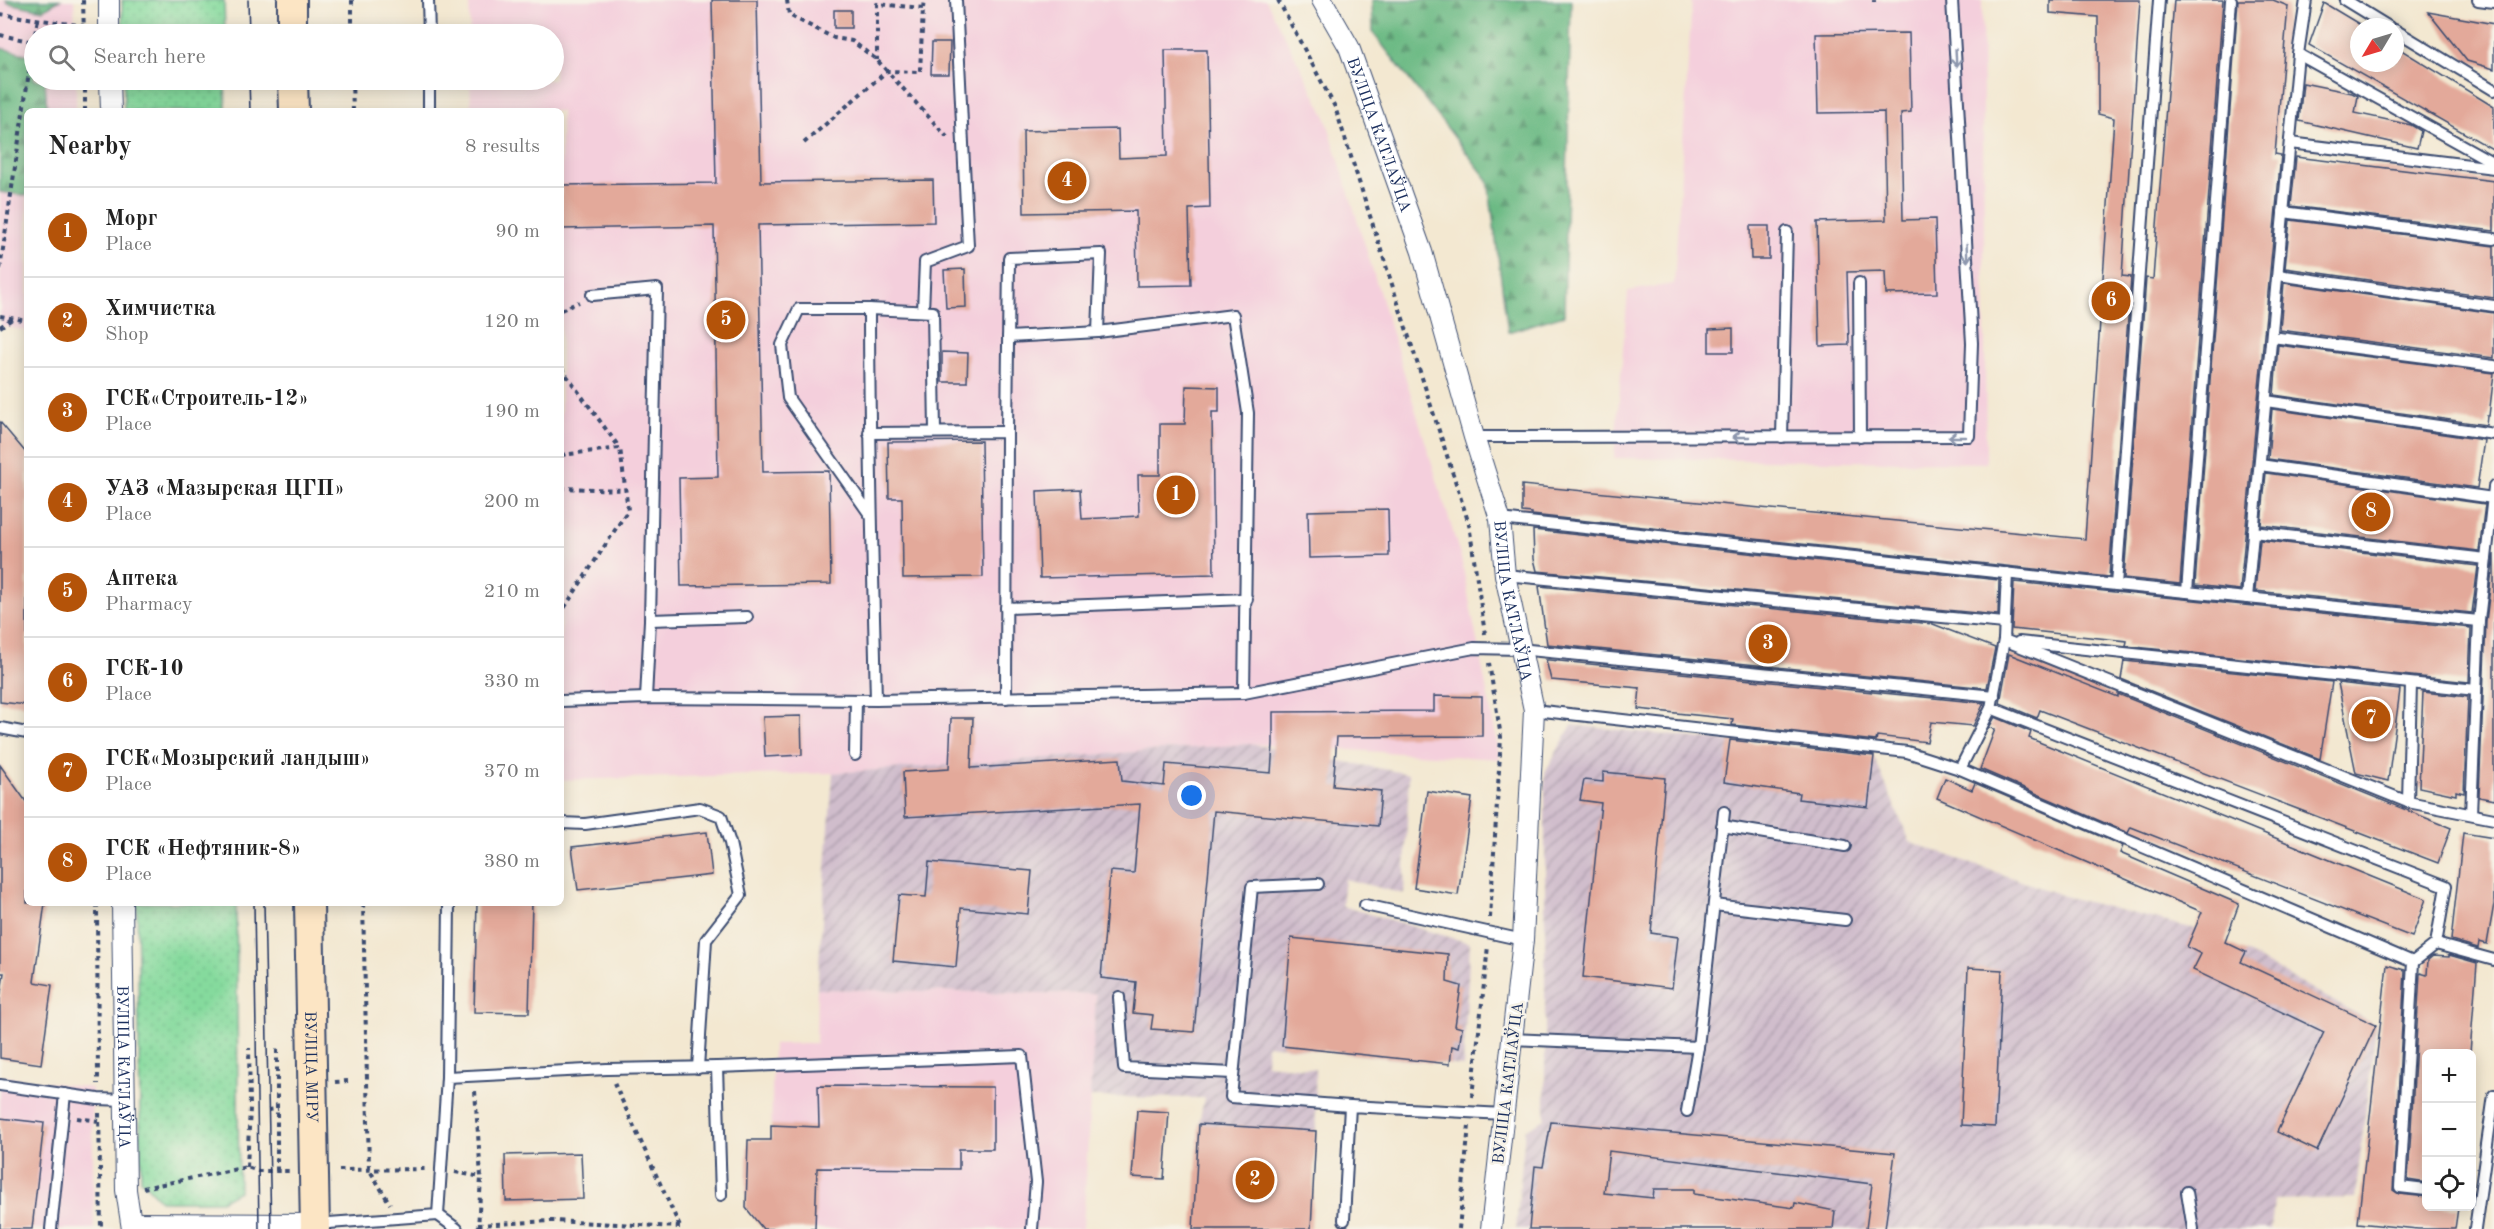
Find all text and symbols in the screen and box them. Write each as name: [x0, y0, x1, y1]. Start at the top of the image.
north arrow: [2350, 18, 2404, 72]
search box: [24, 24, 564, 90]
icon: search: [45, 41, 78, 74]
text: Search here: [93, 46, 206, 68]
one-way arrow: [1950, 48, 1961, 68]
street label: ВУЛІЦА КАТЛАЎЦА: [1343, 55, 1413, 215]
text: Nearby: [48, 134, 132, 160]
text: 8 results: [465, 137, 540, 157]
pin: 4: [1048, 158, 1086, 204]
text: Морг: [105, 208, 157, 230]
text: 1: [62, 222, 73, 242]
text: 90 m: [495, 222, 540, 242]
text: Place: [105, 235, 152, 255]
one-way arrow: [1961, 243, 1972, 263]
pin: 6: [2092, 278, 2130, 324]
text: Химчистка: [105, 298, 216, 320]
pin: 5: [706, 298, 746, 342]
text: 2: [62, 312, 73, 332]
text: 120 m: [484, 312, 540, 332]
text: Shop: [105, 325, 149, 345]
text: ГСК«Строитель-12»: [105, 388, 309, 410]
text: 3: [62, 402, 73, 422]
text: 190 m: [484, 402, 540, 422]
text: Place: [105, 415, 152, 435]
one-way arrow: [1732, 431, 1752, 443]
one-way arrow: [1948, 431, 1968, 442]
pin: 1: [1156, 472, 1196, 518]
text: УАЗ «Мазырская ЦГП»: [105, 478, 345, 500]
pin: 8: [2352, 490, 2390, 534]
text: 4: [62, 492, 73, 512]
text: 200 m: [484, 492, 540, 512]
text: Place: [105, 505, 152, 525]
street label: ВУЛІЦА КАТЛАЎЦА: [1490, 520, 1534, 683]
text: Аптека: [105, 568, 178, 590]
text: 5: [62, 582, 73, 602]
text: 210 m: [484, 582, 540, 602]
text: Pharmacy: [105, 595, 193, 615]
pin: 3: [1748, 622, 1788, 666]
text: ГСК-10: [105, 658, 184, 680]
text: 6: [62, 672, 73, 692]
text: 330 m: [484, 672, 540, 692]
text: Place: [105, 685, 152, 705]
pin: 7: [2352, 696, 2390, 742]
text: ГСК«Мозырский ландыш»: [105, 748, 371, 770]
text: 7: [62, 762, 73, 782]
text: 370 m: [484, 762, 540, 782]
text: Place: [105, 775, 152, 795]
your location: [1177, 781, 1206, 810]
text: ГСК «Нефтяник-8»: [105, 838, 301, 860]
text: 8: [62, 852, 73, 872]
text: 380 m: [484, 852, 540, 872]
text: Place: [105, 865, 152, 885]
street label: ВУЛІЦА КАТЛАЎЦА: [113, 985, 136, 1149]
street label: ВУЛІЦА КАТЛАЎЦА: [1486, 1001, 1527, 1165]
street label: ВУЛІЦА МІРУ: [301, 1011, 319, 1123]
map controls: [2422, 1049, 2476, 1211]
button: +: [2422, 1049, 2476, 1103]
button: −: [2422, 1103, 2476, 1157]
button: locate: [2422, 1157, 2476, 1211]
pin: 2: [1236, 1158, 1274, 1202]

